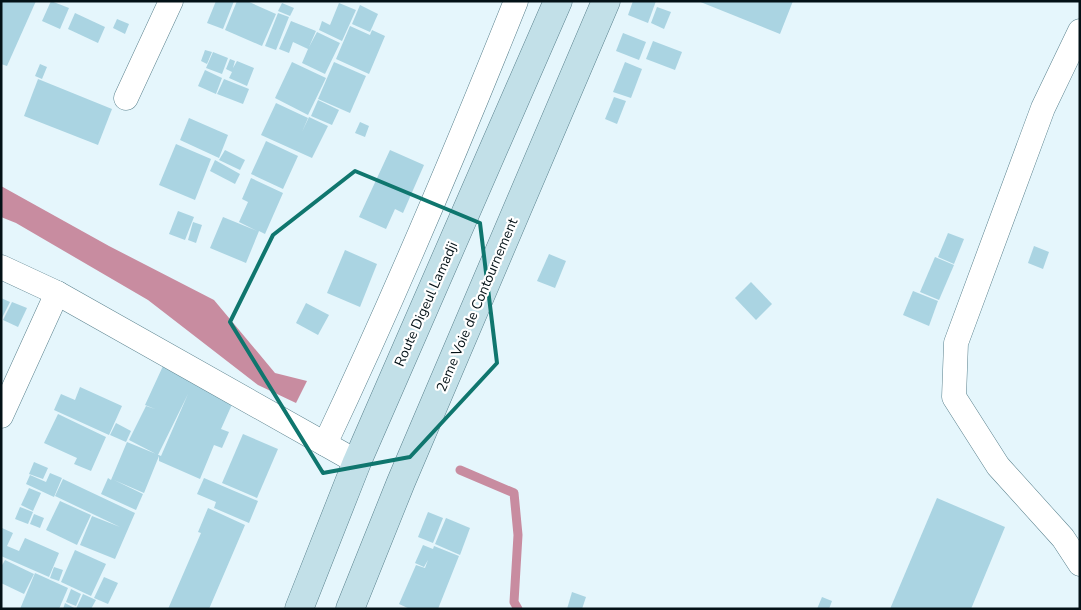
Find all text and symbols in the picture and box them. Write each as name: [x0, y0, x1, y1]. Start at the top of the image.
street label: 2eme Voie de Contournement: [432, 215, 522, 395]
street label: Route Digeul Lamadji: [390, 239, 462, 369]

